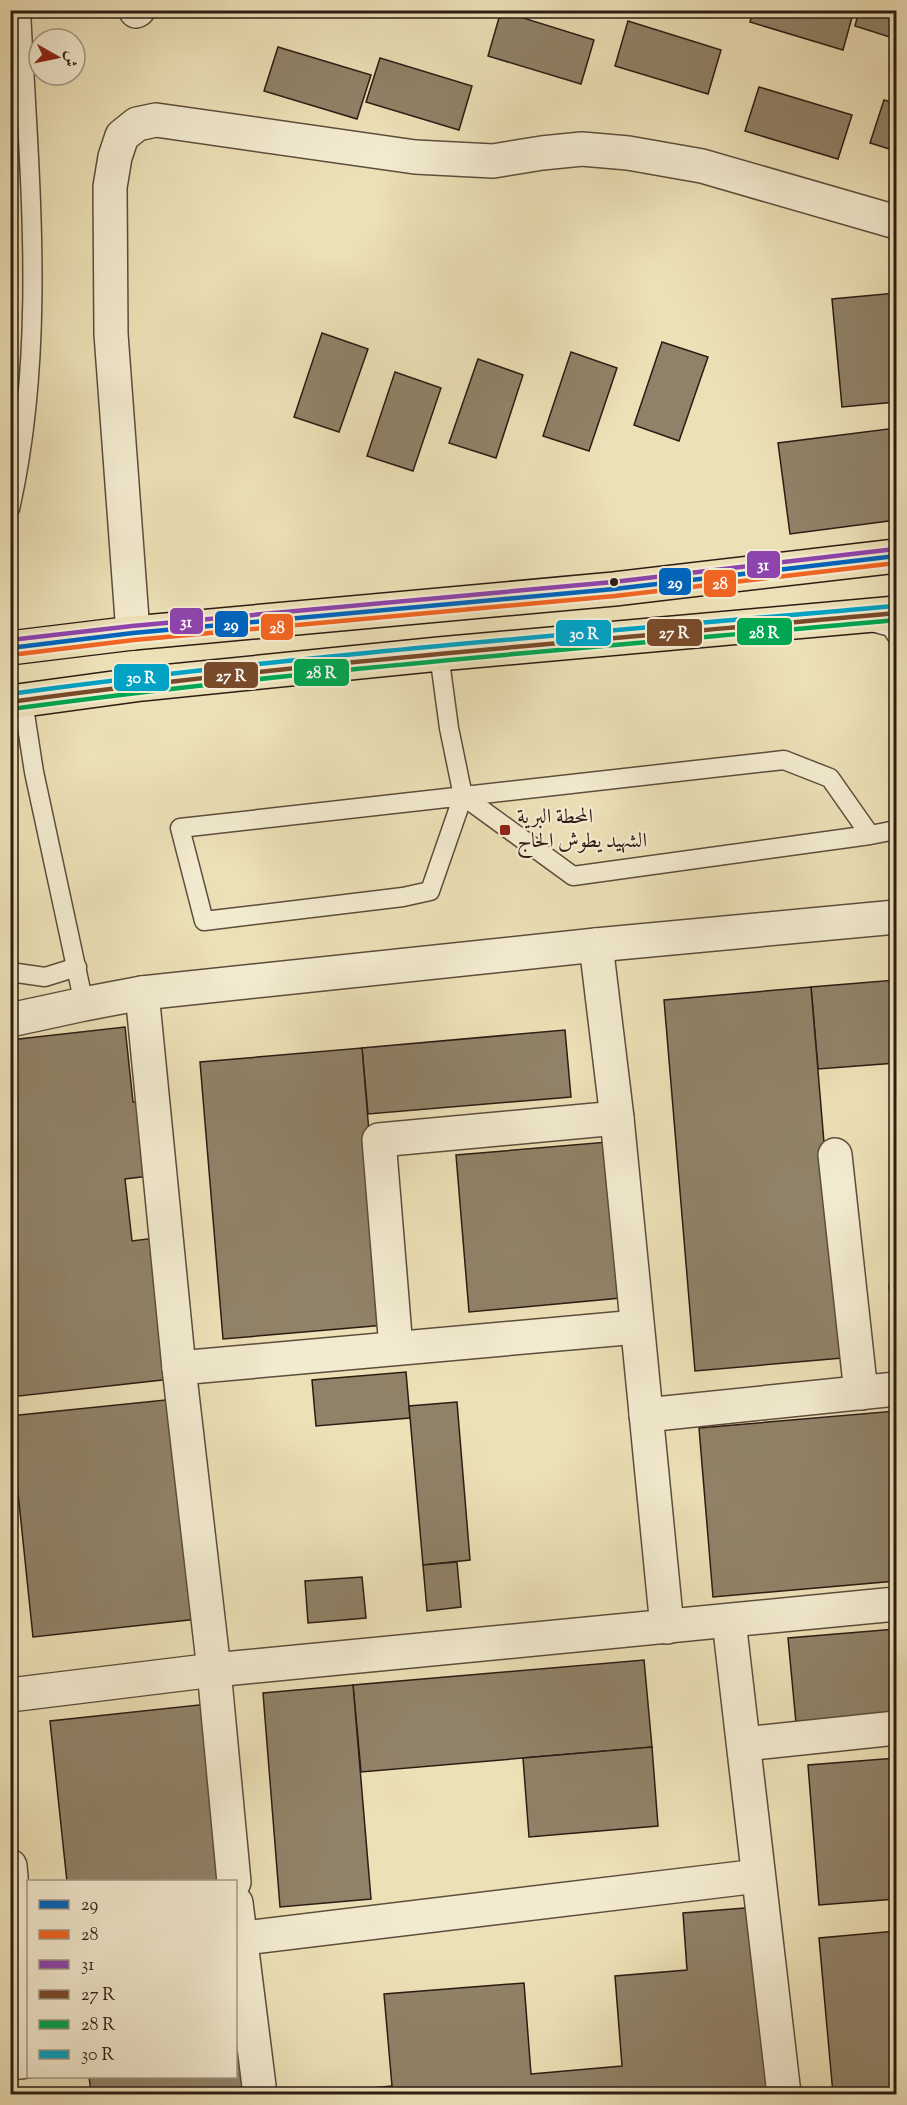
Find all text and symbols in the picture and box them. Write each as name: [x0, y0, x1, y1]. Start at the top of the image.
north arrow: [27, 27, 87, 87]
text: ش: [57, 49, 82, 69]
line badge: 31: [746, 550, 781, 579]
text: 31: [757, 555, 770, 578]
line badge: 29: [658, 567, 692, 596]
line badge: 28: [703, 569, 737, 598]
text: 29: [667, 573, 683, 596]
text: 28: [712, 574, 728, 597]
unlabelled marker: [608, 576, 620, 588]
line badge: 31: [169, 607, 204, 635]
line badge: 29: [214, 610, 249, 638]
text: 31: [180, 612, 193, 635]
line badge: 28: [260, 613, 294, 641]
text: 29: [223, 615, 239, 638]
line badge: 28 R: [736, 617, 793, 646]
text: 28: [269, 618, 285, 641]
line badge: 27 R: [646, 618, 703, 647]
line badge: 30 R: [555, 619, 612, 647]
text: 27 R: [659, 623, 690, 646]
text: 28 R: [749, 623, 780, 646]
text: 30 R: [569, 624, 599, 647]
line badge: 28 R: [293, 658, 350, 687]
line badge: 27 R: [203, 661, 259, 689]
line badge: 30 R: [113, 663, 170, 692]
text: 28 R: [306, 663, 337, 686]
text: 27 R: [216, 666, 247, 689]
text: 30 R: [126, 668, 156, 691]
place label: المحطة البرية الشهيد يطوش الحاج: [517, 803, 647, 859]
marker: المحطة البرية الشهيد يطوش الحاج: [498, 823, 512, 837]
legend: [27, 1880, 237, 2078]
text: 29: [81, 1893, 98, 1919]
text: 28: [81, 1923, 98, 1949]
text: 31: [81, 1953, 94, 1979]
text: 27 R: [81, 1983, 115, 2009]
text: 28 R: [81, 2013, 115, 2039]
text: 30 R: [81, 2043, 114, 2069]

